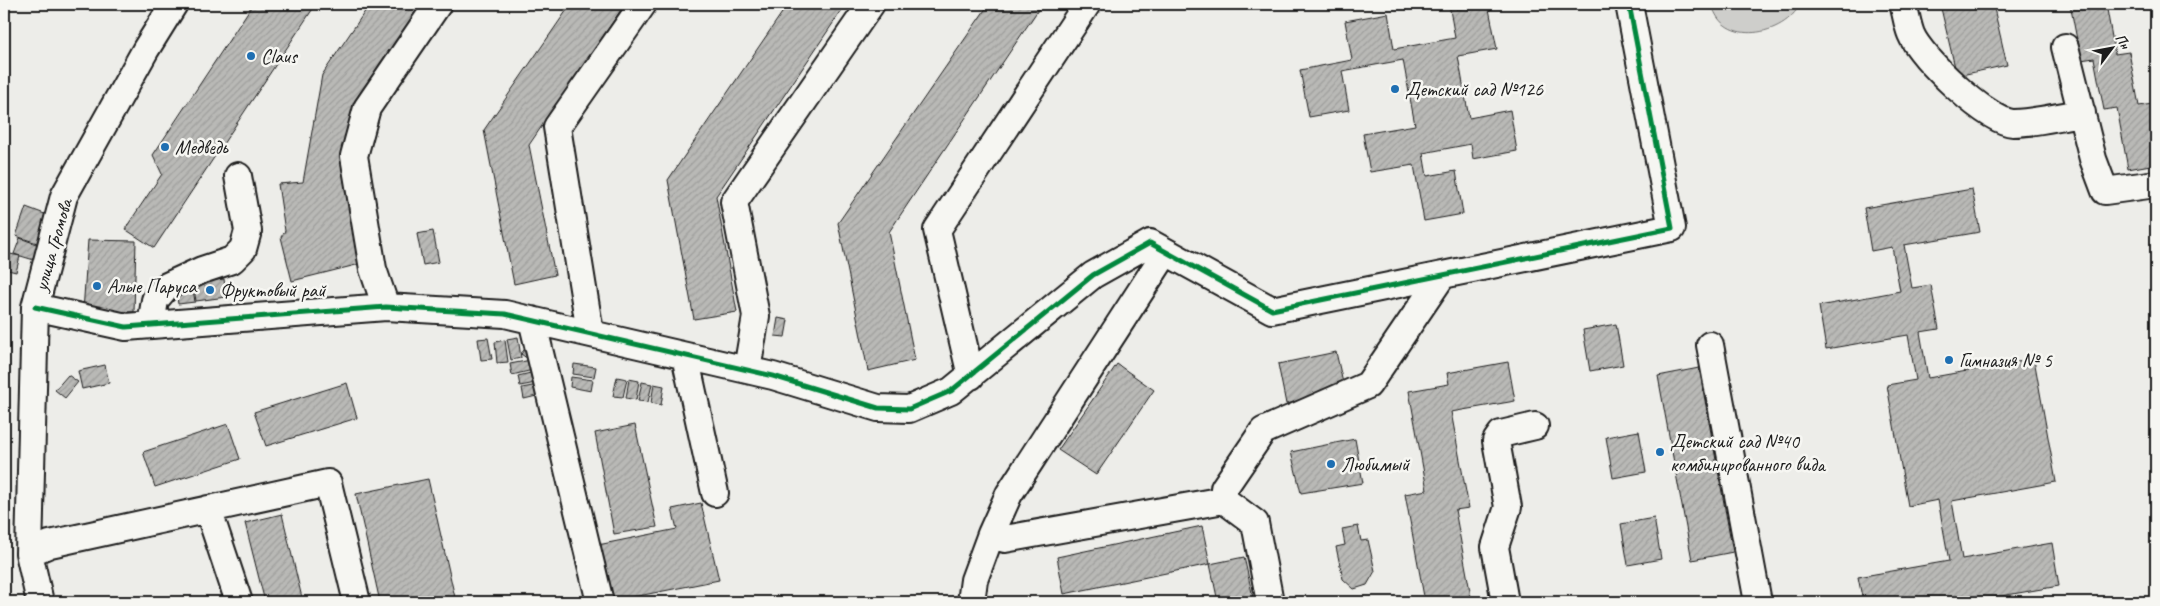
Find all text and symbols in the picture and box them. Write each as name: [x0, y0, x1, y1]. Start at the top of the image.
north arrow: [2088, 22, 2138, 72]
text: Пн: [2112, 31, 2134, 53]
place label: Claus: [261, 44, 299, 69]
marker: Claus: [245, 50, 257, 62]
place label: Детский сад №126: [1405, 77, 1544, 102]
marker: Детский сад №126: [1389, 83, 1401, 95]
place label: Медведь: [175, 135, 229, 160]
marker: Медведь: [159, 141, 171, 153]
street label: улица Громова: [28, 194, 79, 295]
place label: Алые Паруса: [107, 274, 198, 299]
place label: Фруктовый рай: [220, 278, 327, 303]
marker: Алые Паруса: [91, 280, 103, 292]
marker: Фруктовый рай: [204, 284, 216, 296]
place label: Гимназия № 5: [1959, 348, 2053, 373]
marker: Гимназия № 5: [1943, 354, 1955, 366]
place label: Детский сад №40 комбинированного вида: [1670, 429, 1827, 477]
marker: Детский сад №40 комбинированного вида: [1654, 446, 1666, 458]
place label: Любимый: [1341, 452, 1411, 477]
marker: Любимый: [1325, 458, 1337, 470]

